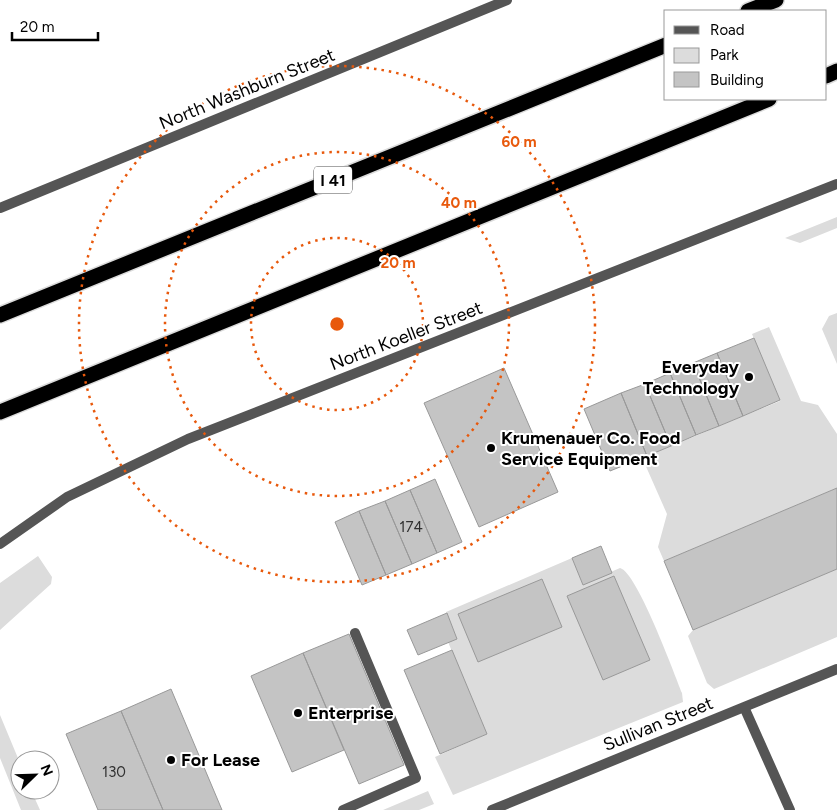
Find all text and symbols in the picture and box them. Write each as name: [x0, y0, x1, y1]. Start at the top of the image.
scale bar: [12, 10, 99, 42]
legend: [664, 10, 827, 100]
text: 20 m: [20, 18, 54, 36]
text: Road: [710, 21, 745, 39]
street label: North Washburn Street: [156, 44, 338, 134]
text: Park: [710, 46, 739, 64]
text: Building: [710, 71, 764, 89]
text: 60 m: [501, 133, 537, 151]
road number: I 41: [314, 166, 352, 194]
text: 40 m: [441, 194, 477, 212]
text: 20 m: [380, 254, 416, 272]
street label: North Koeller Street: [327, 297, 486, 375]
centre of rings: [328, 315, 346, 333]
place label: Everyday Technology: [643, 356, 740, 399]
marker: Everyday Technology: [743, 371, 755, 383]
place label: Krumenauer Co. Food Service Equipment: [501, 427, 680, 470]
marker: Krumenauer Co. Food Service Equipment: [485, 442, 497, 454]
house number: 174: [399, 518, 423, 536]
street label: Sullivan Street: [600, 692, 716, 756]
place label: Enterprise: [308, 702, 393, 724]
marker: Enterprise: [292, 707, 304, 719]
place label: For Lease: [181, 749, 260, 771]
north arrow: [10, 750, 60, 800]
marker: For Lease: [165, 754, 177, 766]
text: N: [37, 762, 56, 778]
house number: 130: [102, 763, 126, 781]

